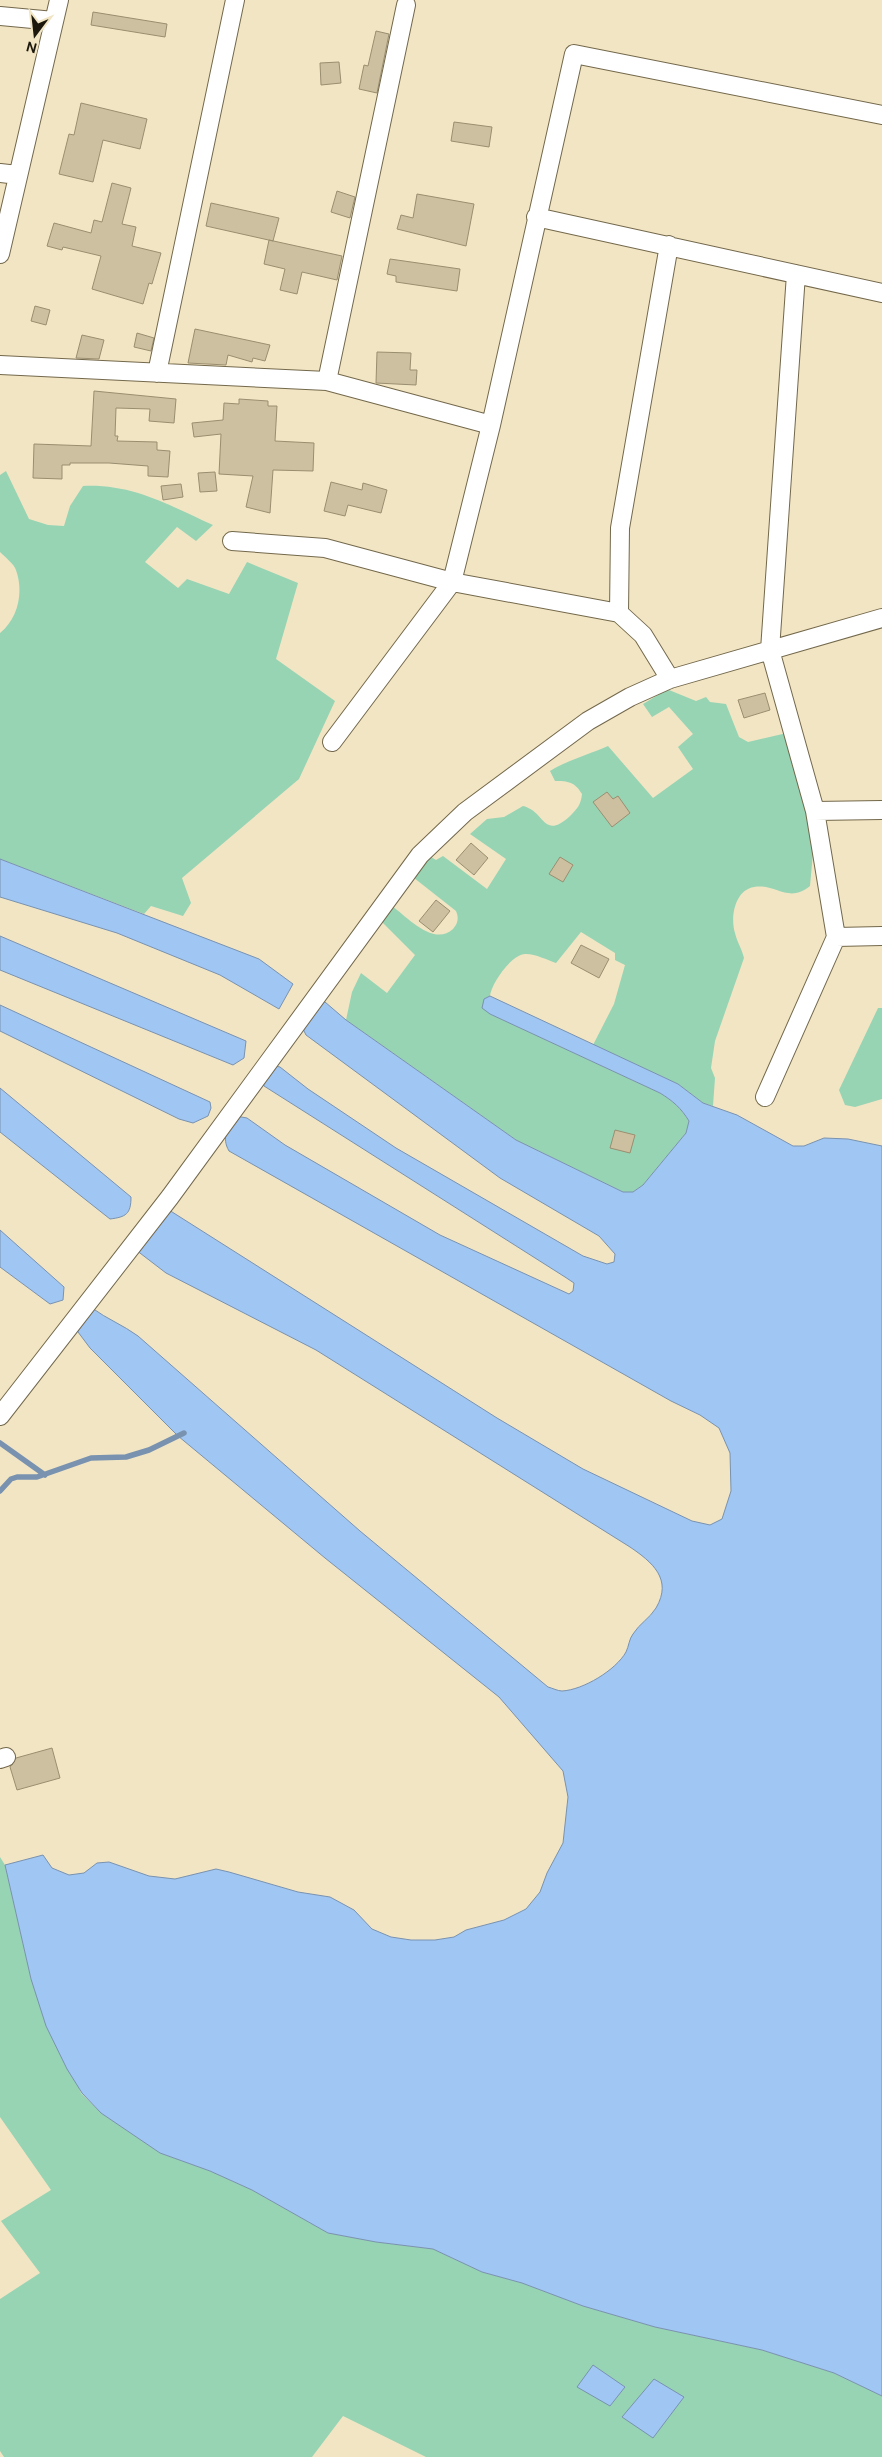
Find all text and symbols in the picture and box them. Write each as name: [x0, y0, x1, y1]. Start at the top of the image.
north arrow: [10, 10, 60, 60]
text: N: [24, 38, 39, 58]

